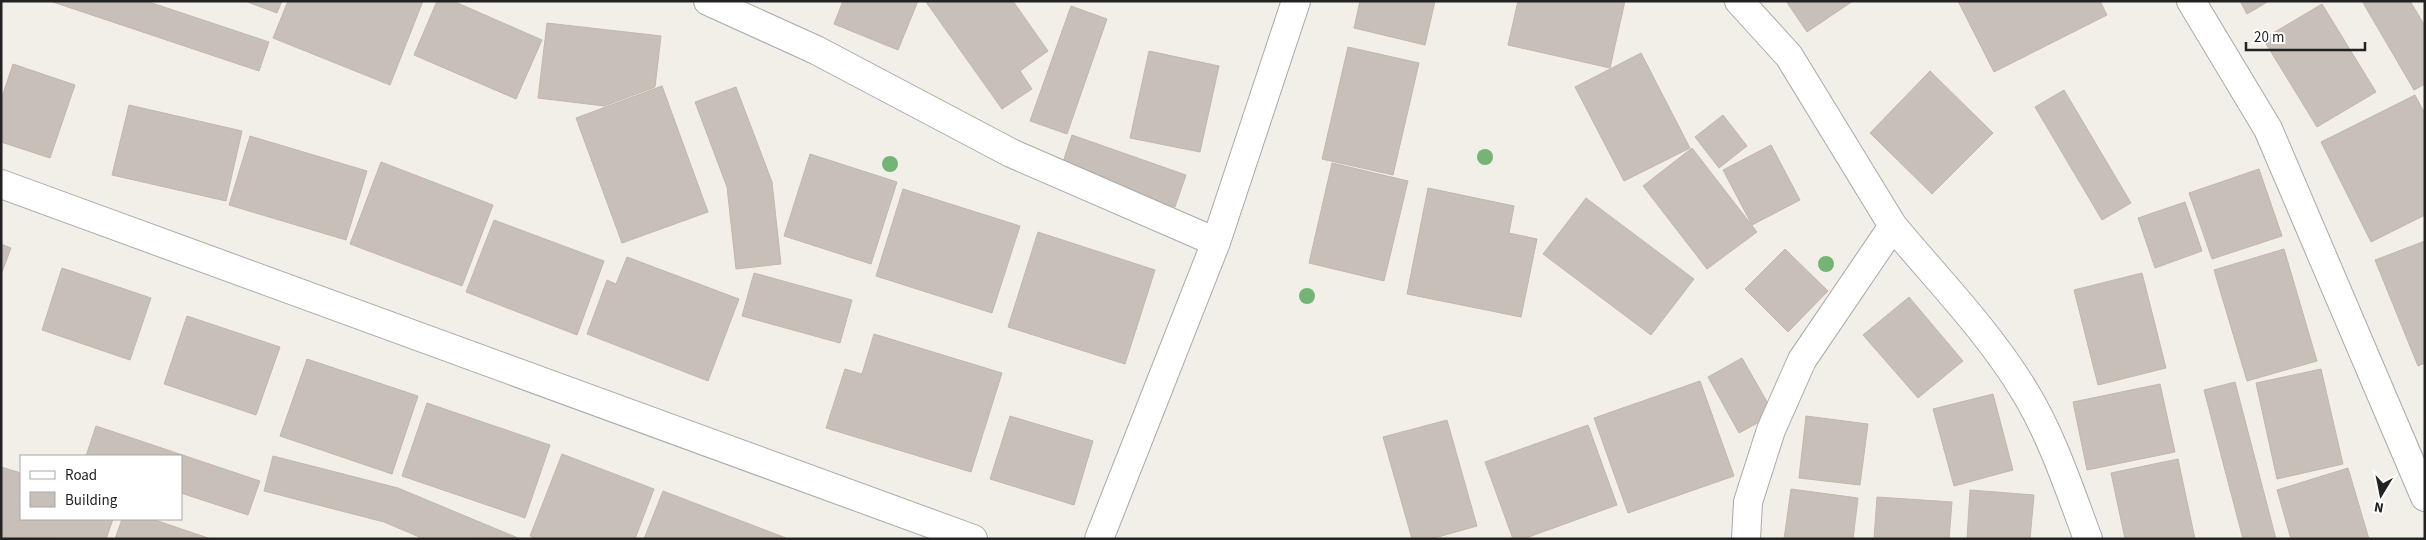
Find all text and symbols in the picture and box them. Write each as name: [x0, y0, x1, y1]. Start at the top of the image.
scale bar: [2246, 20, 2365, 52]
text: 20 m: [2254, 27, 2284, 48]
legend: [20, 455, 182, 520]
text: Road: [65, 465, 97, 486]
north arrow: [2356, 470, 2406, 520]
text: Building: [65, 490, 118, 511]
text: N: [2373, 496, 2385, 517]

